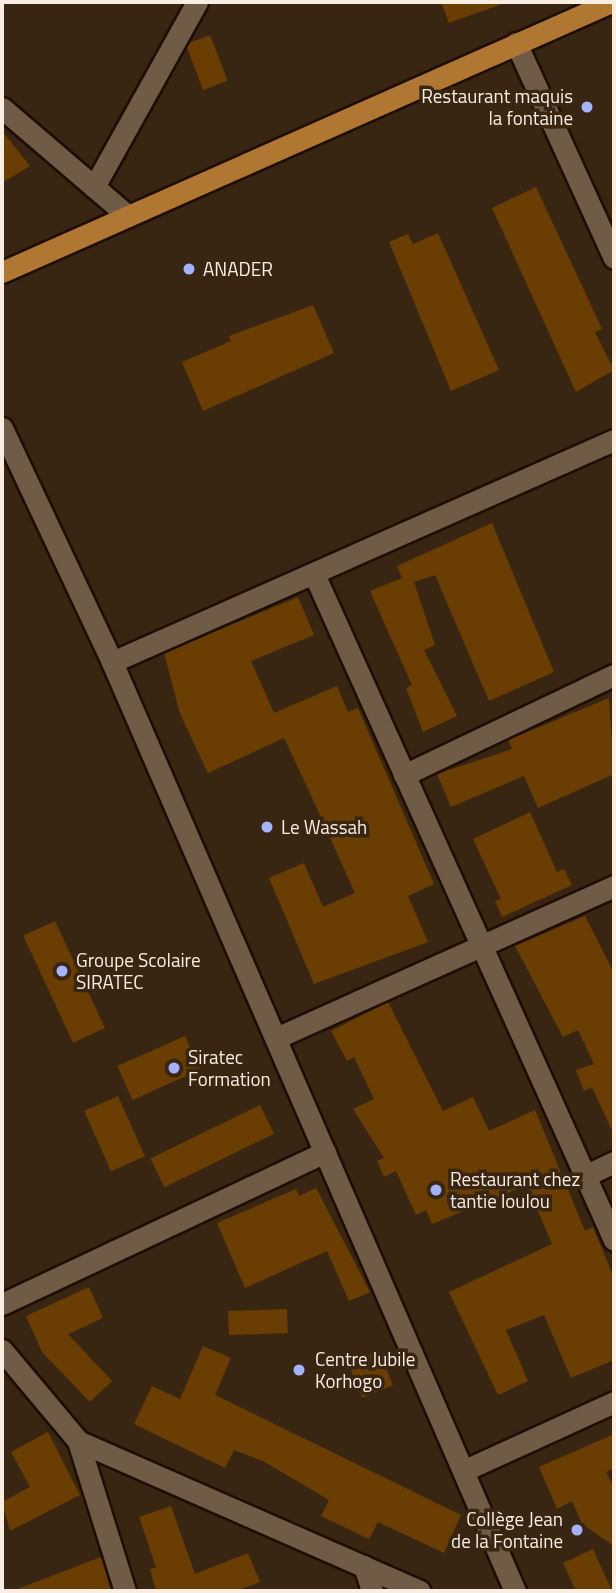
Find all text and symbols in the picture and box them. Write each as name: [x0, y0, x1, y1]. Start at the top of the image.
place label: Restaurant maquis la fontaine: [421, 85, 573, 129]
marker: Restaurant maquis la fontaine: [579, 99, 595, 115]
place label: ANADER: [203, 258, 273, 280]
marker: ANADER: [181, 261, 197, 277]
place label: Le Wassah: [281, 816, 367, 838]
marker: Le Wassah: [259, 819, 275, 835]
place label: Groupe Scolaire SIRATEC: [76, 949, 201, 993]
marker: Groupe Scolaire SIRATEC: [54, 963, 70, 979]
place label: Siratec Formation: [188, 1046, 271, 1090]
marker: Siratec Formation: [166, 1060, 182, 1076]
place label: Restaurant chez tantie loulou: [450, 1168, 580, 1212]
marker: Restaurant chez tantie loulou: [428, 1182, 444, 1198]
place label: Centre Jubile Korhogo: [315, 1348, 415, 1392]
marker: Centre Jubile Korhogo: [289, 1360, 309, 1380]
place label: Collège Jean de la Fontaine: [451, 1508, 563, 1552]
marker: Collège Jean de la Fontaine: [569, 1522, 585, 1538]

